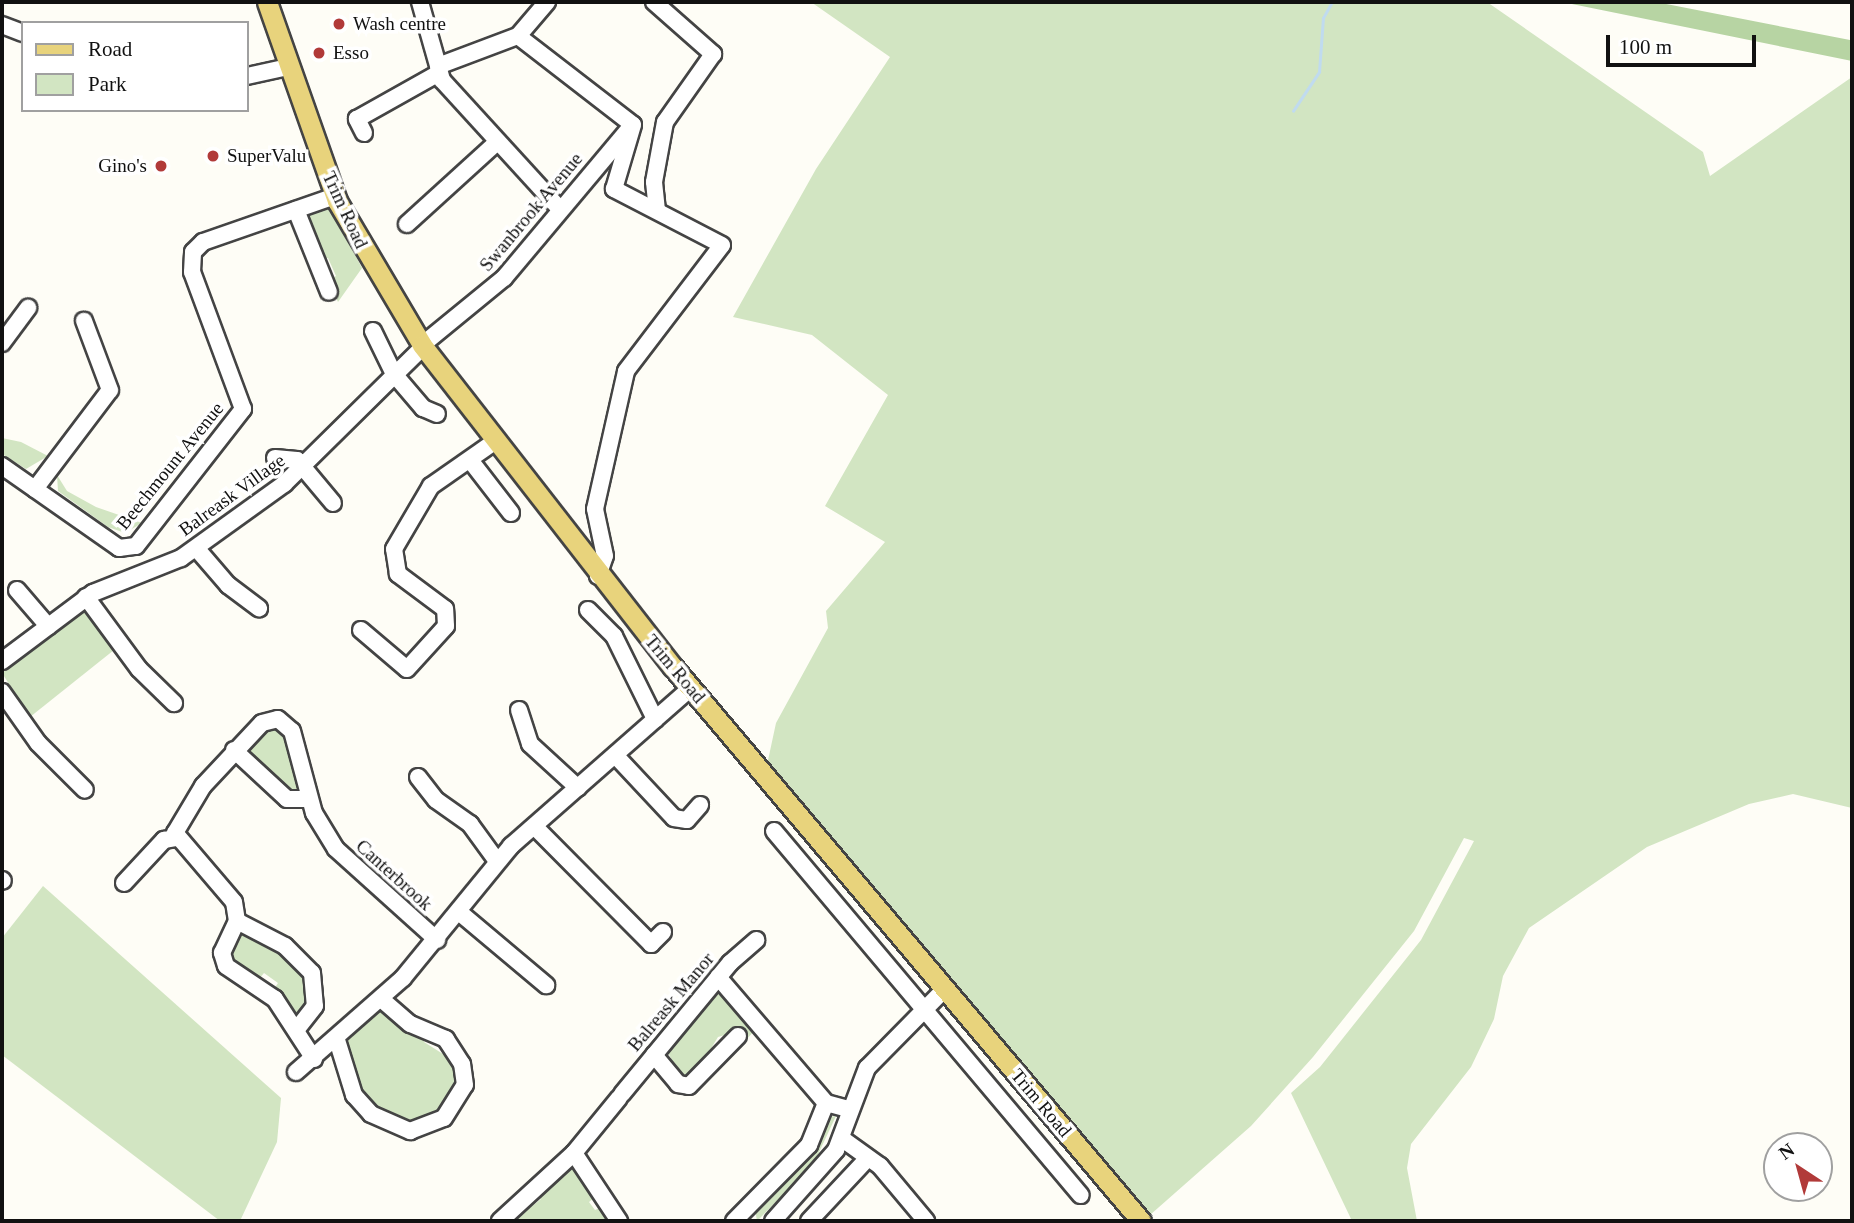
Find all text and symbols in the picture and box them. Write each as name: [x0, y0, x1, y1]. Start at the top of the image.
place label: Wash centre: [353, 13, 446, 35]
marker: Wash centre: [331, 16, 347, 32]
legend: [21, 21, 248, 112]
scale bar: [1609, 21, 1759, 65]
text: 100 m: [1619, 35, 1672, 59]
text: Road: [88, 37, 132, 61]
place label: Esso: [333, 42, 369, 64]
marker: Esso: [311, 45, 327, 61]
text: Park: [88, 72, 127, 96]
place label: SuperValu: [227, 145, 306, 167]
marker: SuperValu: [205, 148, 221, 164]
street label: Swanbrook Avenue: [474, 148, 588, 276]
place label: Gino's: [98, 155, 147, 177]
marker: Gino's: [153, 158, 169, 174]
street label: Trim Road: [317, 168, 373, 252]
street label: Beechmount Avenue: [111, 397, 229, 535]
street label: Balreask Village: [174, 449, 290, 541]
street label: Trim Road: [640, 630, 710, 708]
street label: Canterbrook: [351, 835, 437, 915]
street label: Balreask Manor: [623, 948, 719, 1056]
street label: Trim Road: [1006, 1064, 1076, 1142]
north arrow: [1763, 1132, 1833, 1202]
text: N: [1775, 1139, 1798, 1164]

